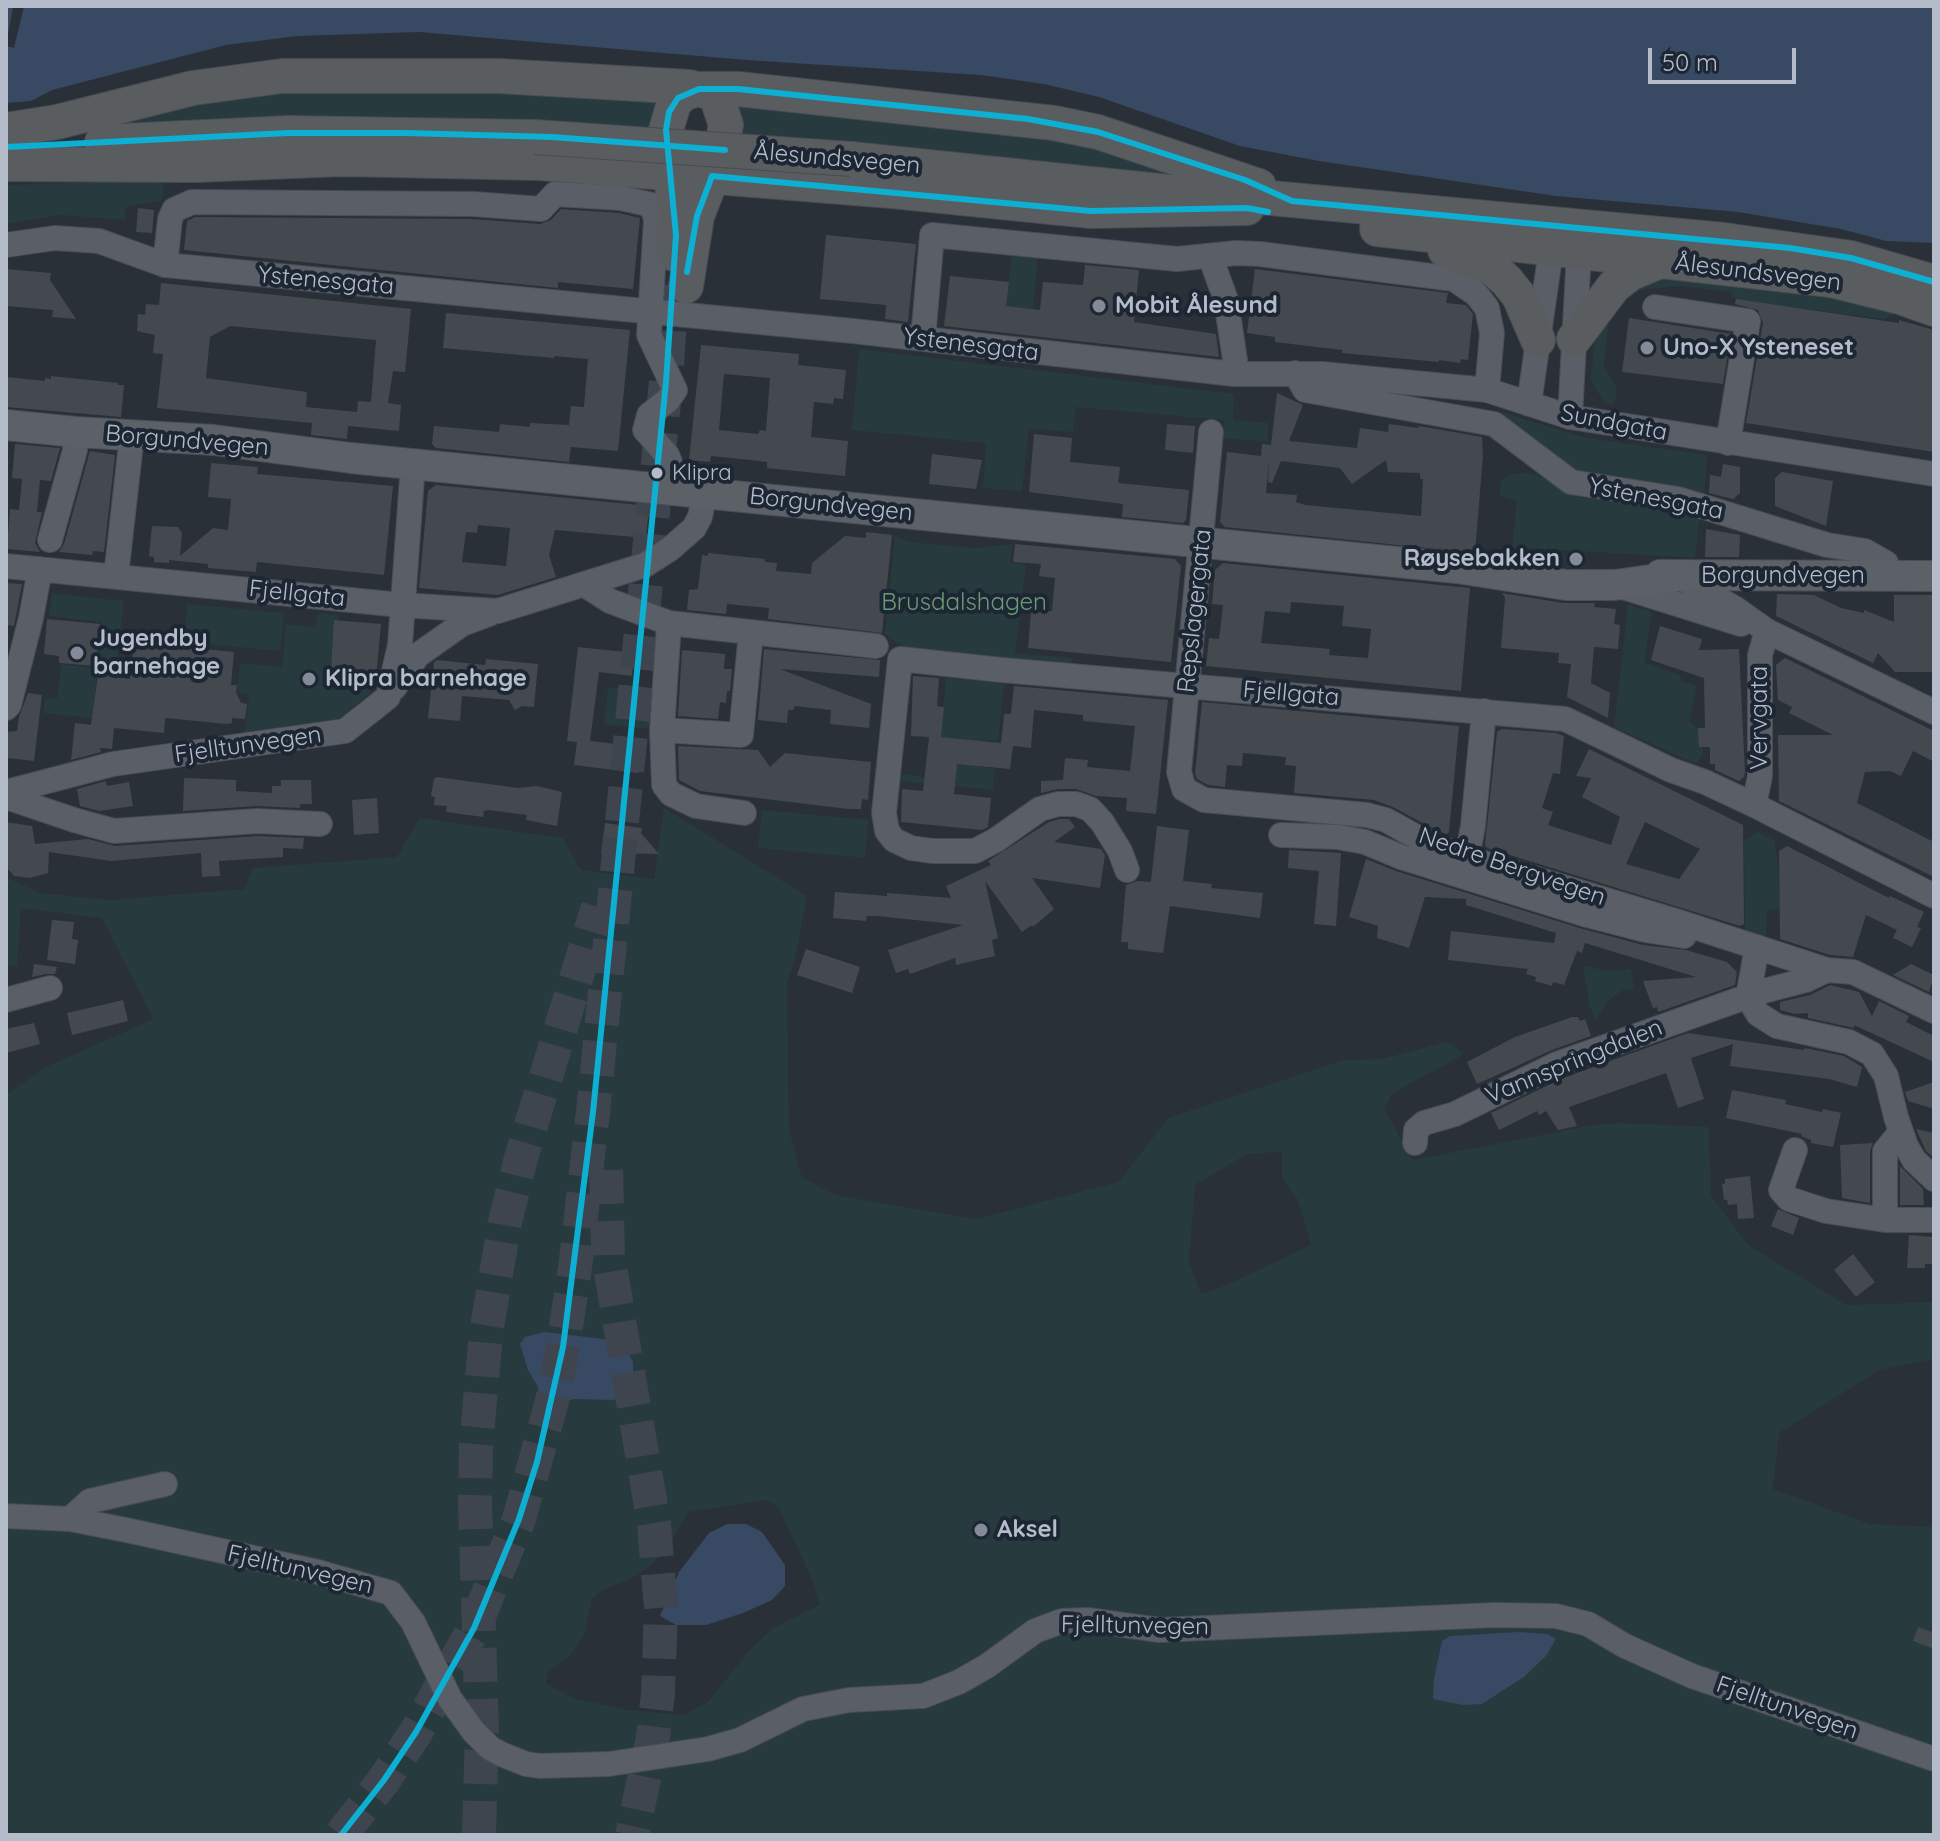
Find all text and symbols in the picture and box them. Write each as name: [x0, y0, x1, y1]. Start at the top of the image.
scale bar: [1652, 32, 1800, 82]
text: 50 m: [1662, 47, 1718, 77]
street label: Ålesundsvegen: [753, 137, 921, 181]
street label: Ålesundsvegen: [1673, 249, 1843, 297]
street label: Ystenesgata: [257, 261, 395, 301]
place label: Mobit Ålesund: [1115, 292, 1278, 320]
marker: Mobit Ålesund: [1090, 297, 1108, 315]
street label: Ystenesgata: [902, 322, 1040, 368]
place label: Uno-X Ysteneset: [1663, 334, 1854, 362]
marker: Uno-X Ysteneset: [1638, 339, 1656, 357]
street label: Sundgata: [1558, 399, 1670, 447]
street label: Borgundvegen: [104, 420, 270, 462]
place label: Klipra: [672, 460, 731, 486]
marker: Klipra: [649, 465, 665, 481]
street label: Ystenesgata: [1586, 472, 1726, 526]
street label: Borgundvegen: [748, 482, 914, 528]
street label: Repslagergata: [1172, 528, 1218, 694]
place label: Røysebakken: [1404, 545, 1560, 573]
marker: Røysebakken: [1567, 550, 1585, 568]
street label: Borgundvegen: [1701, 562, 1865, 590]
street label: Fjellgata: [248, 575, 346, 613]
park label: Brusdalshagen: [881, 589, 1047, 617]
place label: Jugendby barnehage: [93, 625, 220, 681]
marker: Jugendby barnehage: [68, 644, 86, 662]
place label: Klipra barnehage: [325, 665, 527, 693]
street label: Vervgata: [1746, 666, 1774, 770]
marker: Klipra barnehage: [300, 670, 318, 688]
street label: Fjellgata: [1242, 675, 1340, 713]
street label: Fjelltunvegen: [173, 720, 323, 770]
street label: Nedre Bergvegen: [1415, 822, 1609, 912]
street label: Vannspringdalen: [1481, 1013, 1667, 1111]
place label: Aksel: [997, 1516, 1058, 1544]
marker: Aksel: [972, 1521, 990, 1539]
street label: Fjelltunvegen: [225, 1539, 375, 1601]
street label: Fjelltunvegen: [1061, 1610, 1209, 1642]
street label: Fjelltunvegen: [1712, 1670, 1862, 1746]

